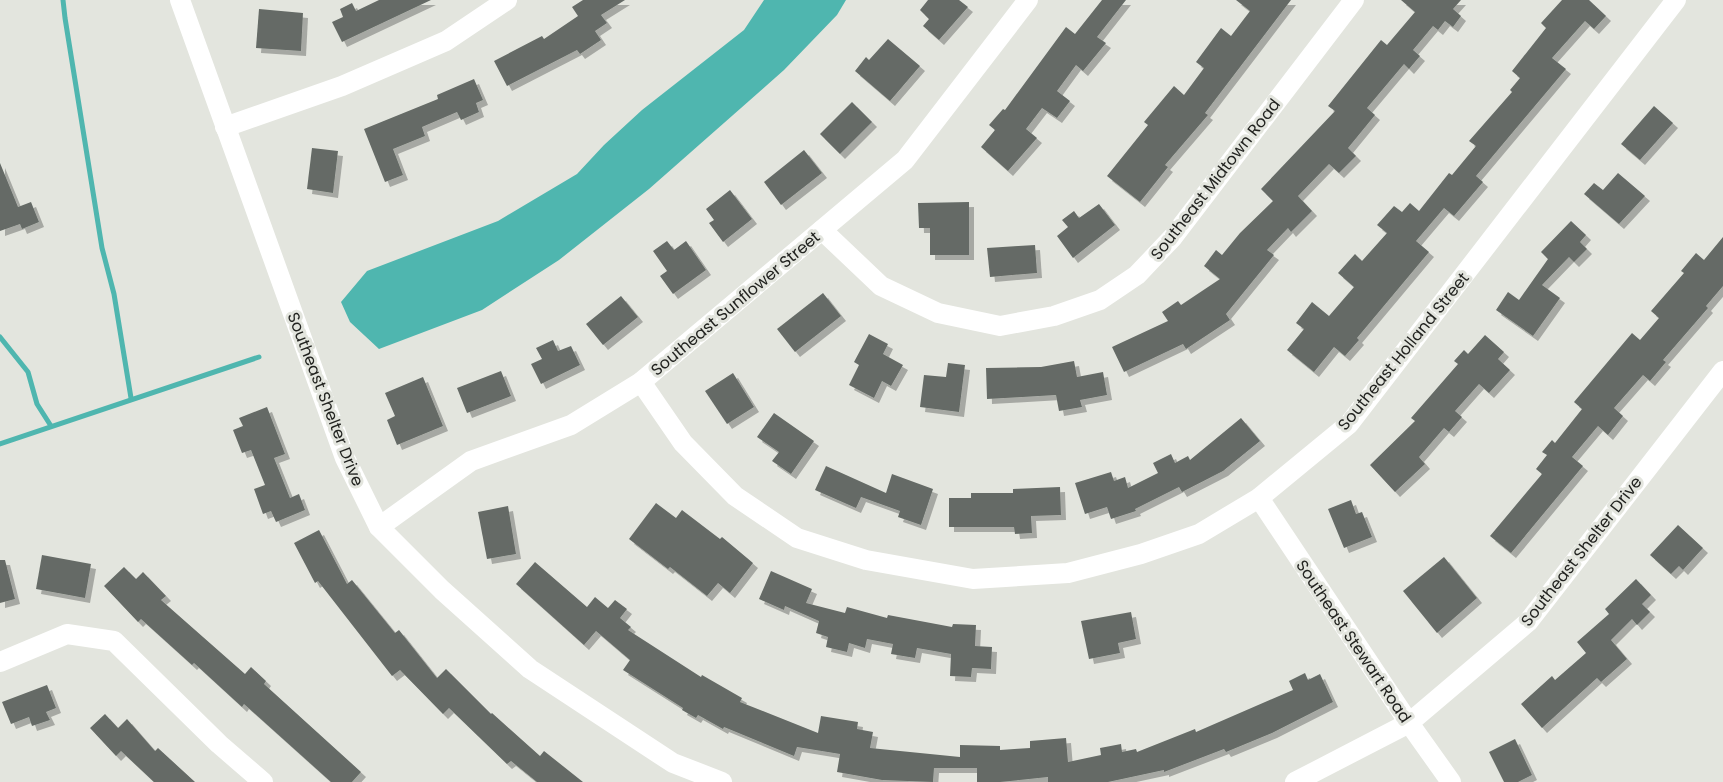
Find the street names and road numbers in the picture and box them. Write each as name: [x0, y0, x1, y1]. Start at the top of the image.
street label: Southeast Midtown Road: [1145, 94, 1286, 265]
street label: Southeast Sunflower Street: [646, 226, 825, 381]
street label: Southeast Holland Street: [1332, 267, 1475, 435]
street label: Southeast Shelter Drive: [282, 309, 369, 490]
street label: Southeast Shelter Drive: [1515, 471, 1647, 631]
street label: Southeast Stewart Road: [1290, 555, 1417, 727]

